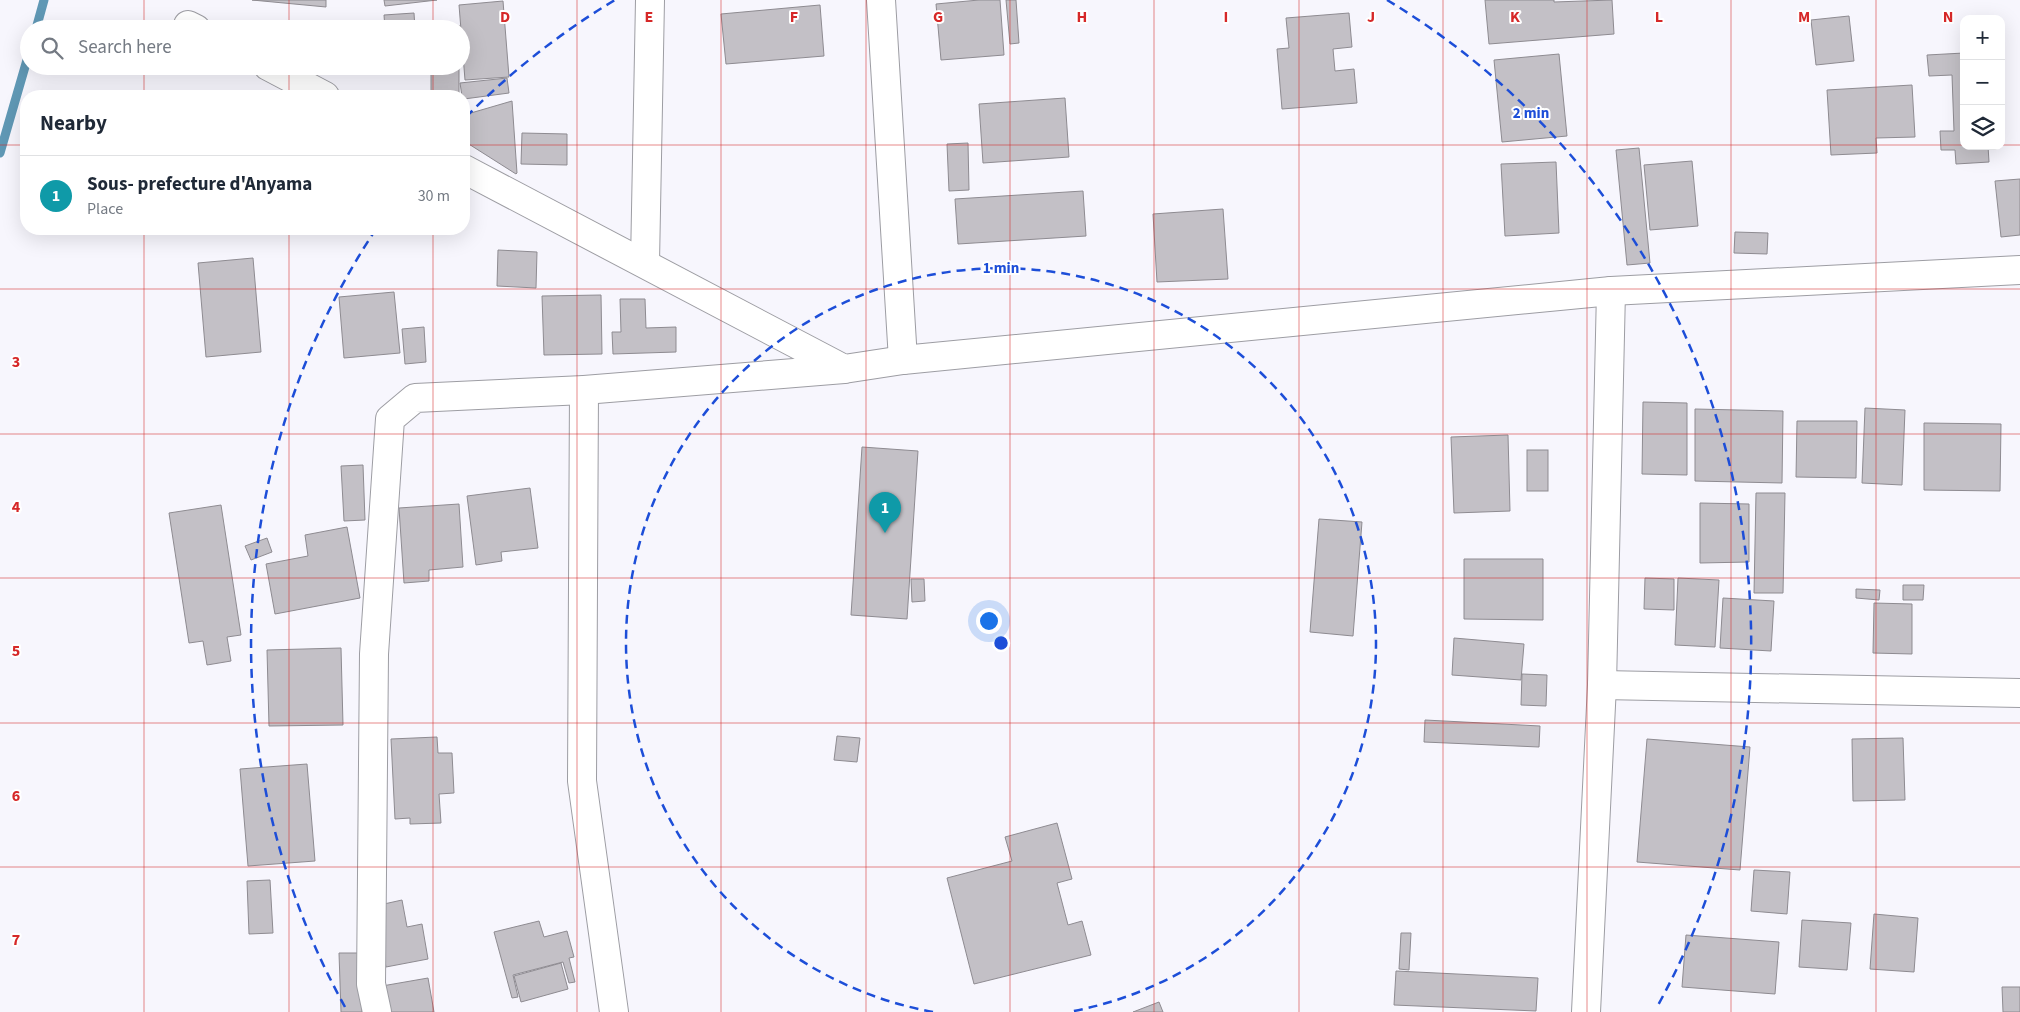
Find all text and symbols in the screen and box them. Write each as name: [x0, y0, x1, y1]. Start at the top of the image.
text: D: [500, 6, 510, 28]
text: E: [645, 6, 653, 28]
text: F: [790, 6, 798, 28]
text: G: [933, 6, 943, 28]
text: H: [1077, 6, 1087, 28]
text: I: [1224, 6, 1228, 28]
text: J: [1367, 6, 1375, 28]
text: K: [1510, 6, 1520, 28]
text: L: [1655, 6, 1663, 28]
text: M: [1798, 6, 1810, 28]
text: N: [1943, 6, 1953, 28]
map controls: [1960, 15, 2005, 150]
button: +: [1960, 15, 2005, 60]
search box: [20, 20, 470, 75]
icon: search: [38, 34, 66, 62]
text: Search here: [78, 34, 172, 61]
button: −: [1960, 60, 2005, 105]
text: 2 min: [1513, 103, 1549, 124]
button: layers: [1960, 105, 2005, 150]
text: Nearby: [40, 108, 107, 138]
text: Sous- prefecture d'Anyama: [87, 171, 312, 198]
text: 1: [52, 185, 60, 207]
text: 30 m: [418, 185, 450, 207]
text: Place: [87, 198, 123, 220]
text: 1 min: [983, 258, 1019, 279]
text: 3: [12, 351, 20, 373]
pin: 1: [869, 492, 901, 533]
text: 4: [12, 496, 21, 518]
your location: [976, 608, 1002, 634]
centre of rings: [992, 634, 1010, 652]
text: 5: [12, 640, 20, 662]
text: 6: [12, 785, 20, 807]
text: 7: [12, 929, 20, 951]

